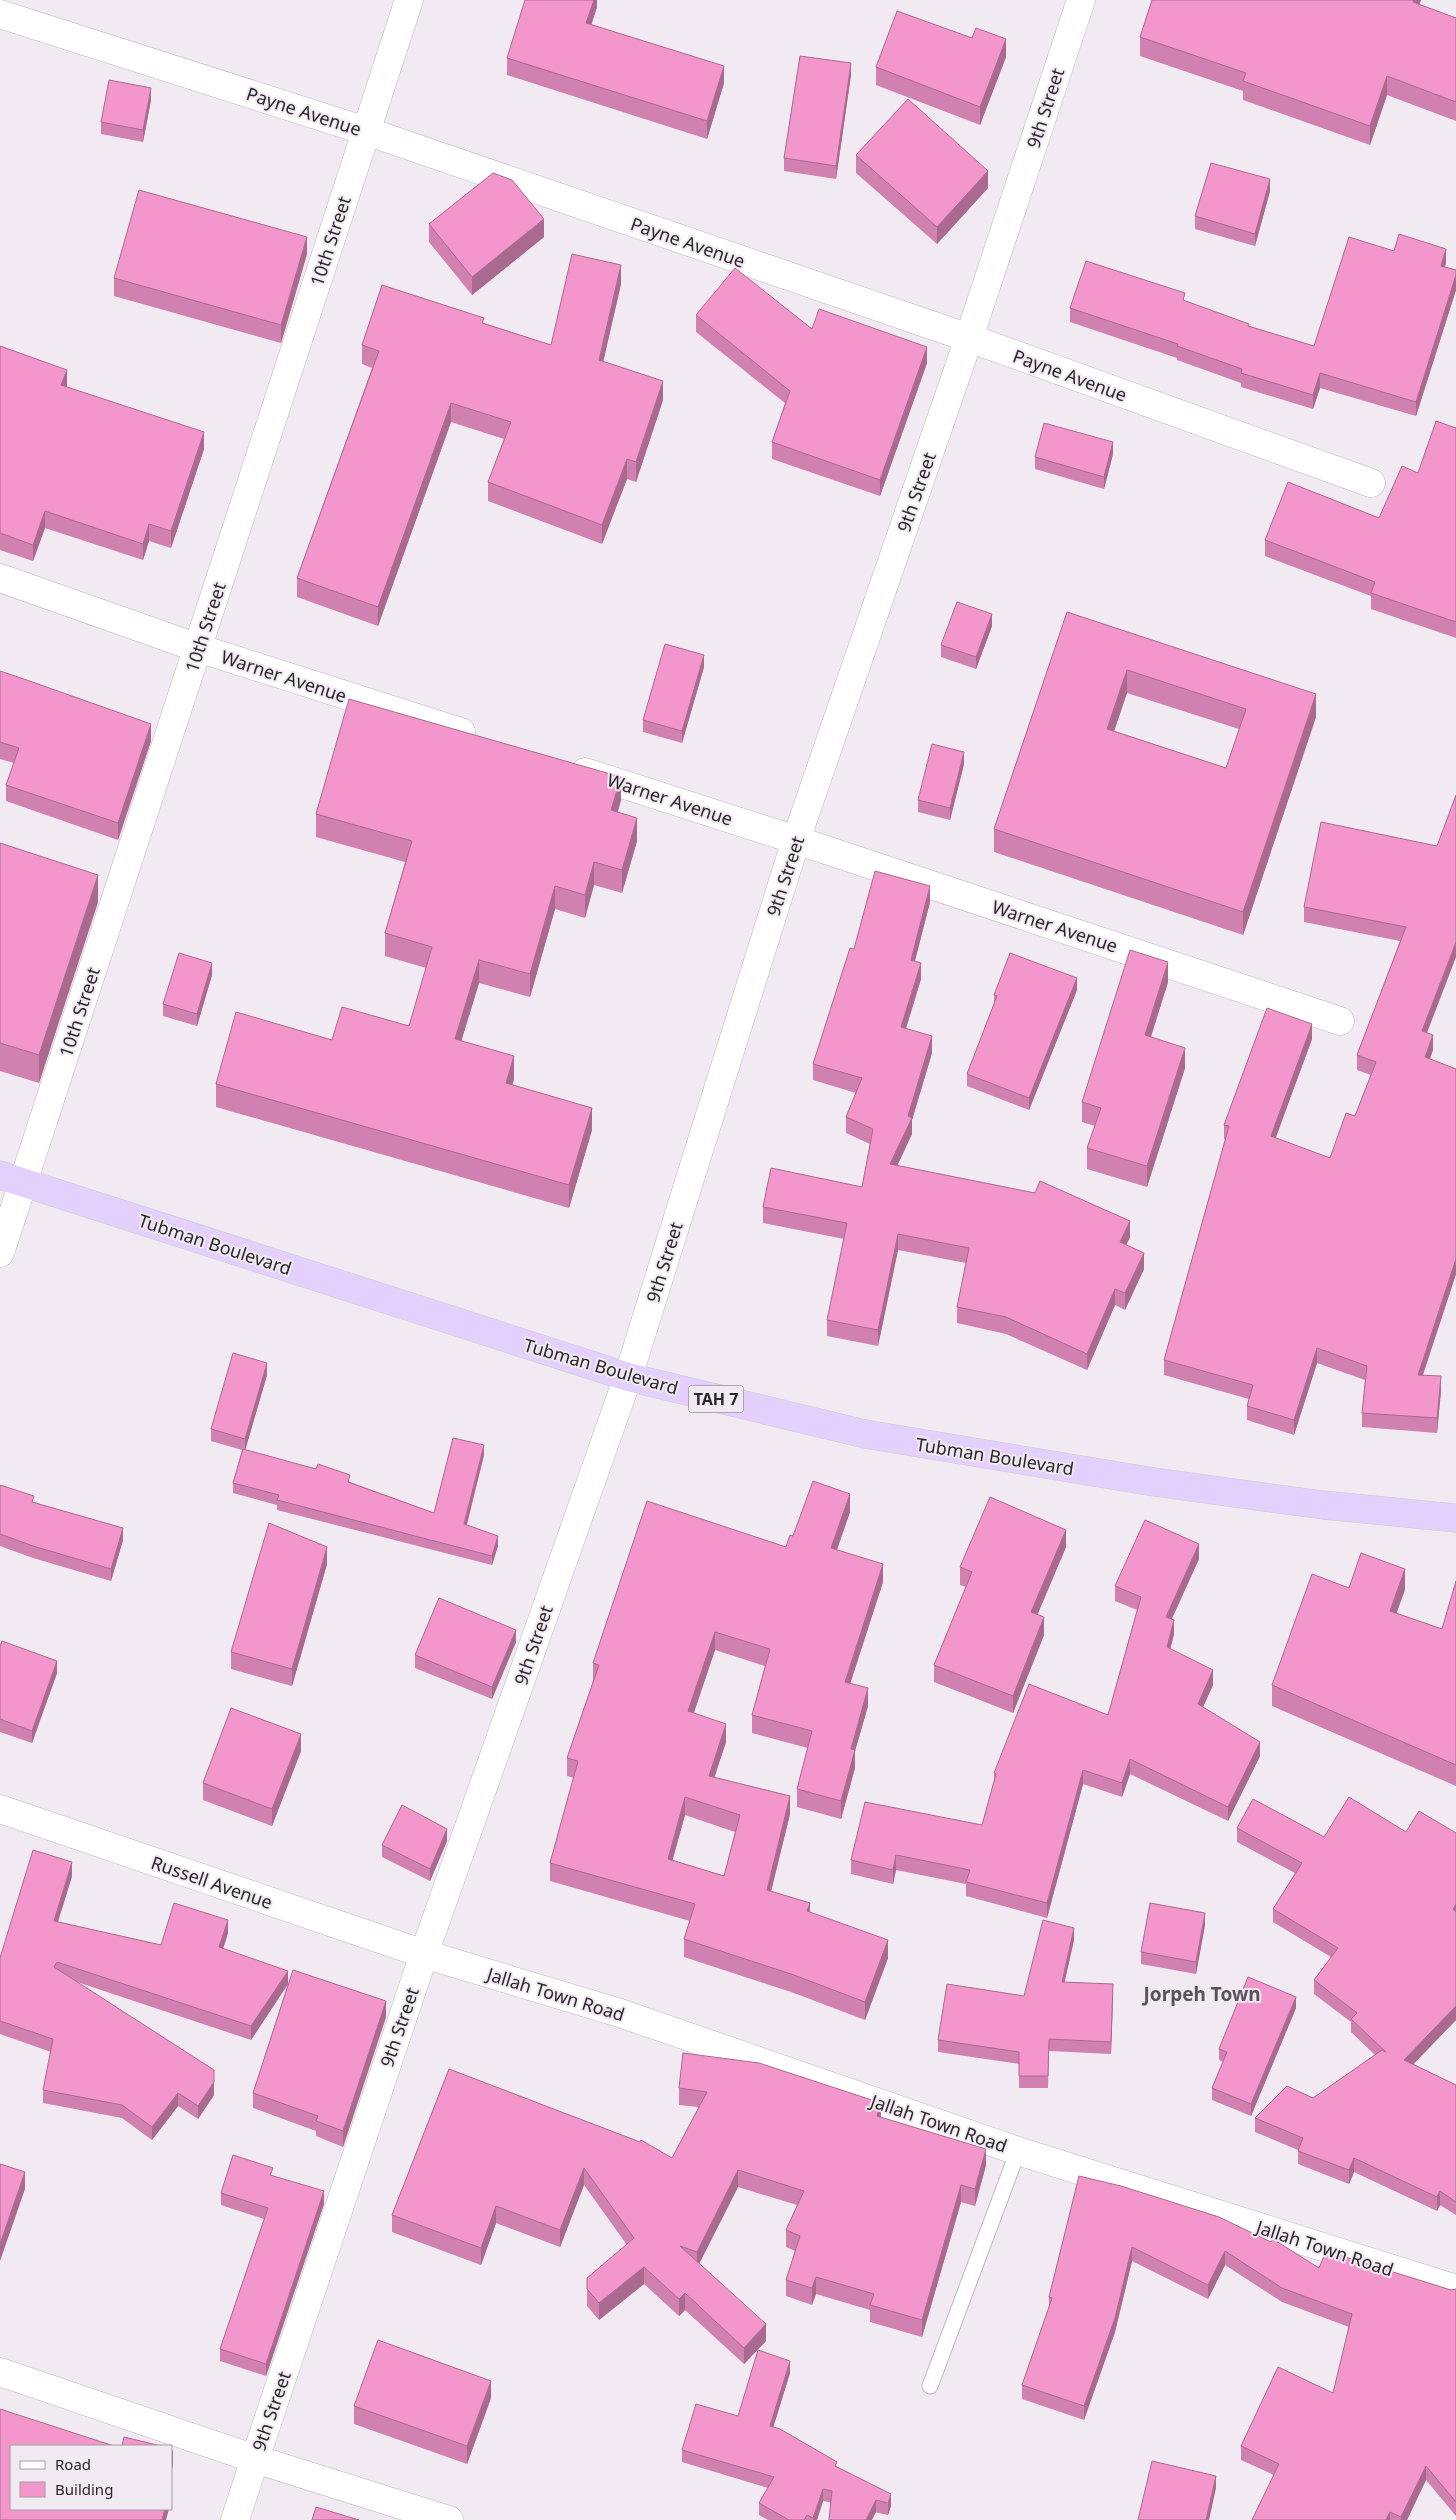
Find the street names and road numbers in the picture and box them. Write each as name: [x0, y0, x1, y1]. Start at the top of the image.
street label: 9th Street: [1021, 64, 1069, 151]
street label: Payne Avenue: [244, 81, 364, 141]
street label: 10th Street: [304, 193, 356, 289]
street label: Payne Avenue: [628, 211, 748, 273]
street label: Payne Avenue: [1010, 343, 1130, 407]
street label: 9th Street: [891, 448, 941, 535]
street label: 10th Street: [179, 579, 231, 675]
street label: Warner Avenue: [218, 644, 350, 708]
street label: Warner Avenue: [604, 767, 736, 831]
street label: 9th Street: [761, 832, 809, 919]
street label: Warner Avenue: [989, 894, 1121, 958]
street label: 10th Street: [53, 964, 105, 1060]
street label: Tubman Boulevard: [135, 1208, 295, 1280]
street label: 9th Street: [640, 1218, 688, 1305]
street label: Tubman Boulevard: [521, 1332, 681, 1400]
road number: TAH 7: [688, 1386, 744, 1412]
street label: Tubman Boulevard: [914, 1432, 1076, 1480]
street label: 9th Street: [508, 1601, 558, 1688]
street label: Russell Avenue: [148, 1850, 276, 1914]
street label: Jallah Town Road: [482, 1961, 628, 2026]
street label: 9th Street: [374, 1983, 424, 2070]
street label: Jallah Town Road: [866, 2088, 1010, 2158]
street label: Jallah Town Road: [1252, 2214, 1397, 2281]
street label: 9th Street: [246, 2367, 296, 2454]

